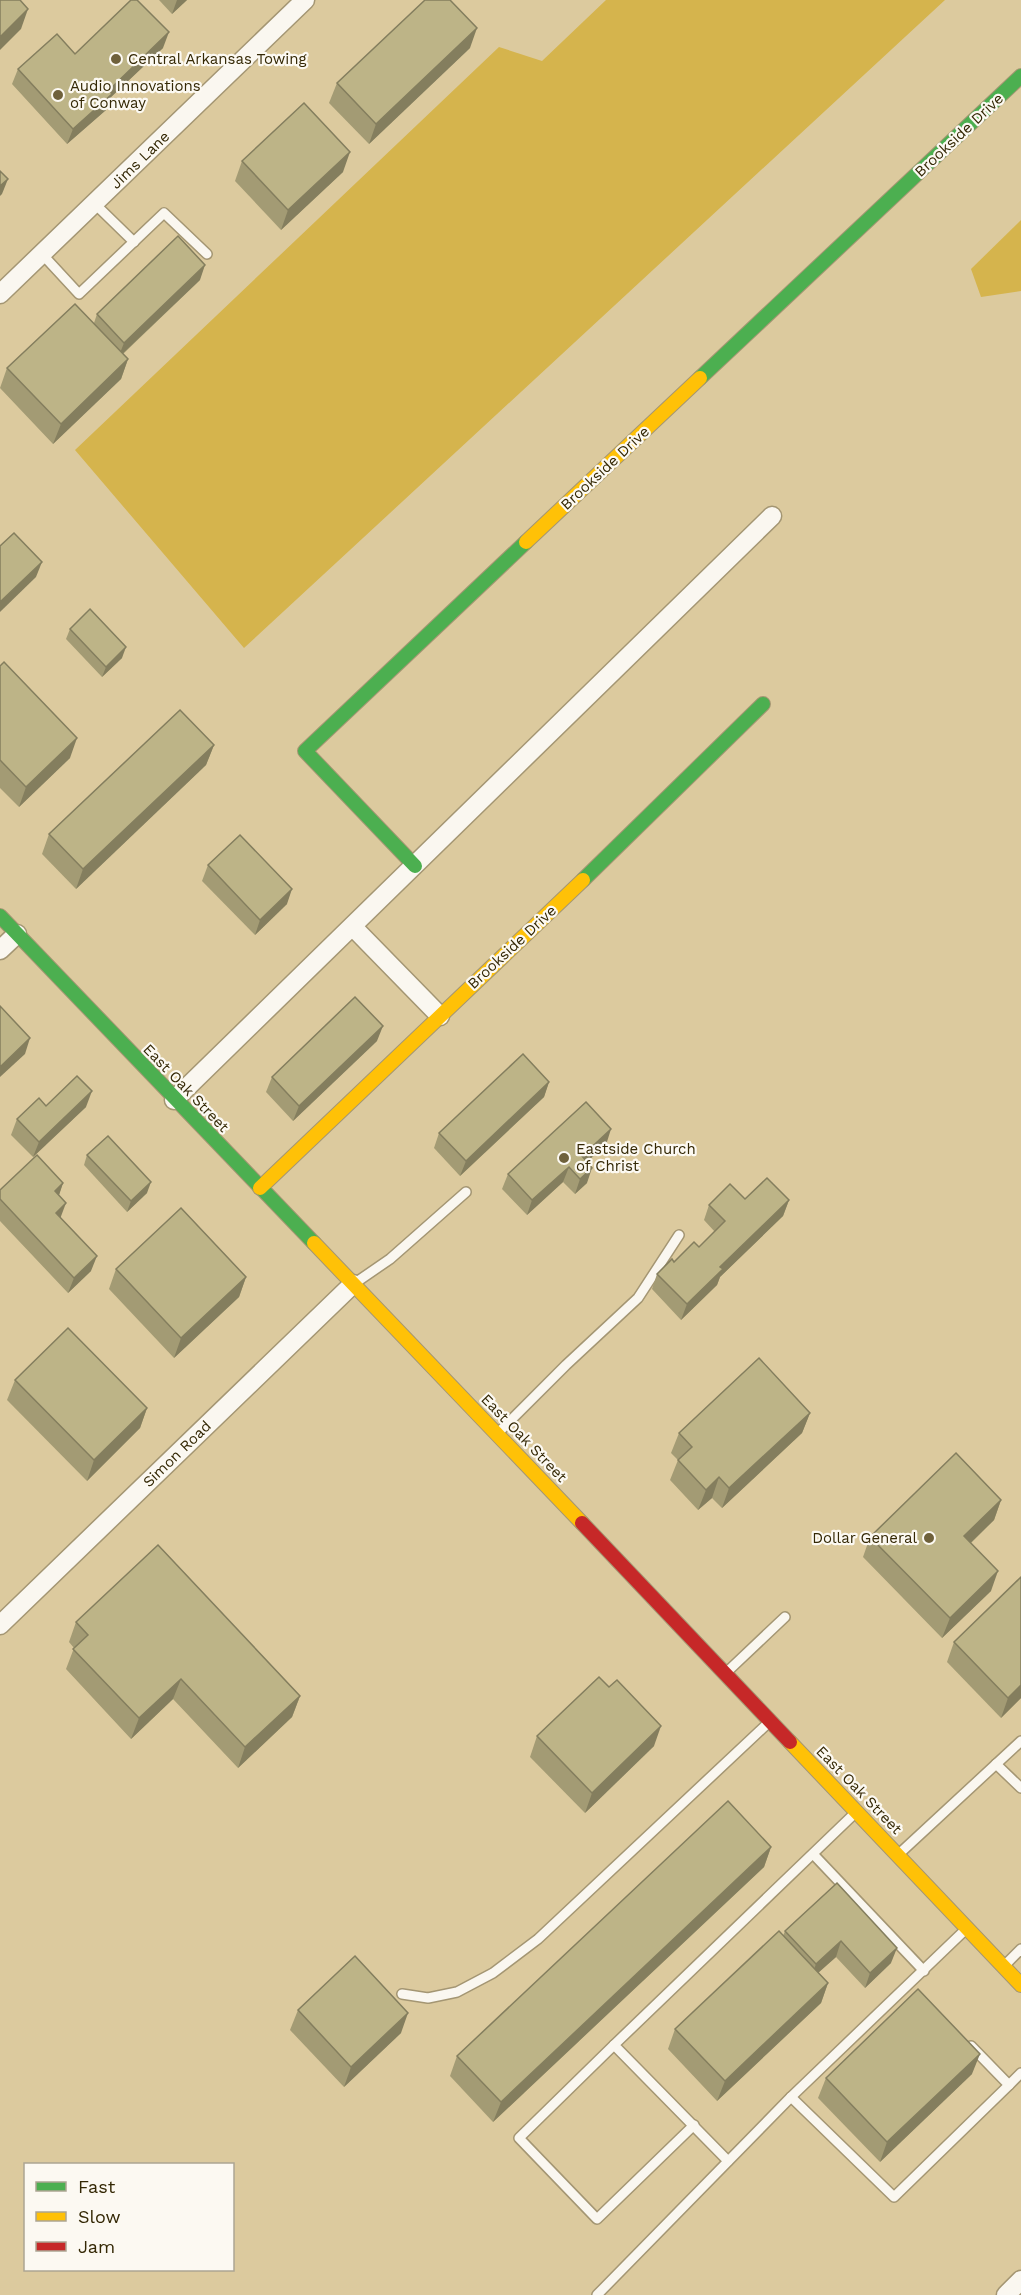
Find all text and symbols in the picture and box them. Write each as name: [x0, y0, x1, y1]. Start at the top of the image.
place label: Central Arkansas Towing: [128, 50, 307, 68]
marker: Central Arkansas Towing: [109, 52, 123, 66]
place label: Audio Innovations of Conway: [70, 77, 201, 112]
marker: Audio Innovations of Conway: [51, 88, 65, 102]
street label: Brookside Drive: [911, 89, 1007, 181]
street label: Jims Lane: [107, 127, 173, 193]
street label: Brookside Drive: [557, 422, 653, 514]
street label: Brookside Drive: [464, 901, 560, 993]
street label: East Oak Street: [139, 1040, 233, 1136]
place label: Eastside Church of Christ: [576, 1140, 696, 1175]
marker: Eastside Church of Christ: [557, 1151, 571, 1165]
street label: East Oak Street: [477, 1390, 571, 1486]
street label: Simon Road: [139, 1417, 215, 1491]
place label: Dollar General: [812, 1529, 917, 1547]
marker: Dollar General: [922, 1531, 936, 1545]
street label: East Oak Street: [812, 1742, 906, 1838]
legend: [24, 2163, 234, 2271]
text: Fast: [78, 2176, 116, 2197]
text: Slow: [78, 2206, 121, 2227]
text: Jam: [78, 2236, 115, 2257]

